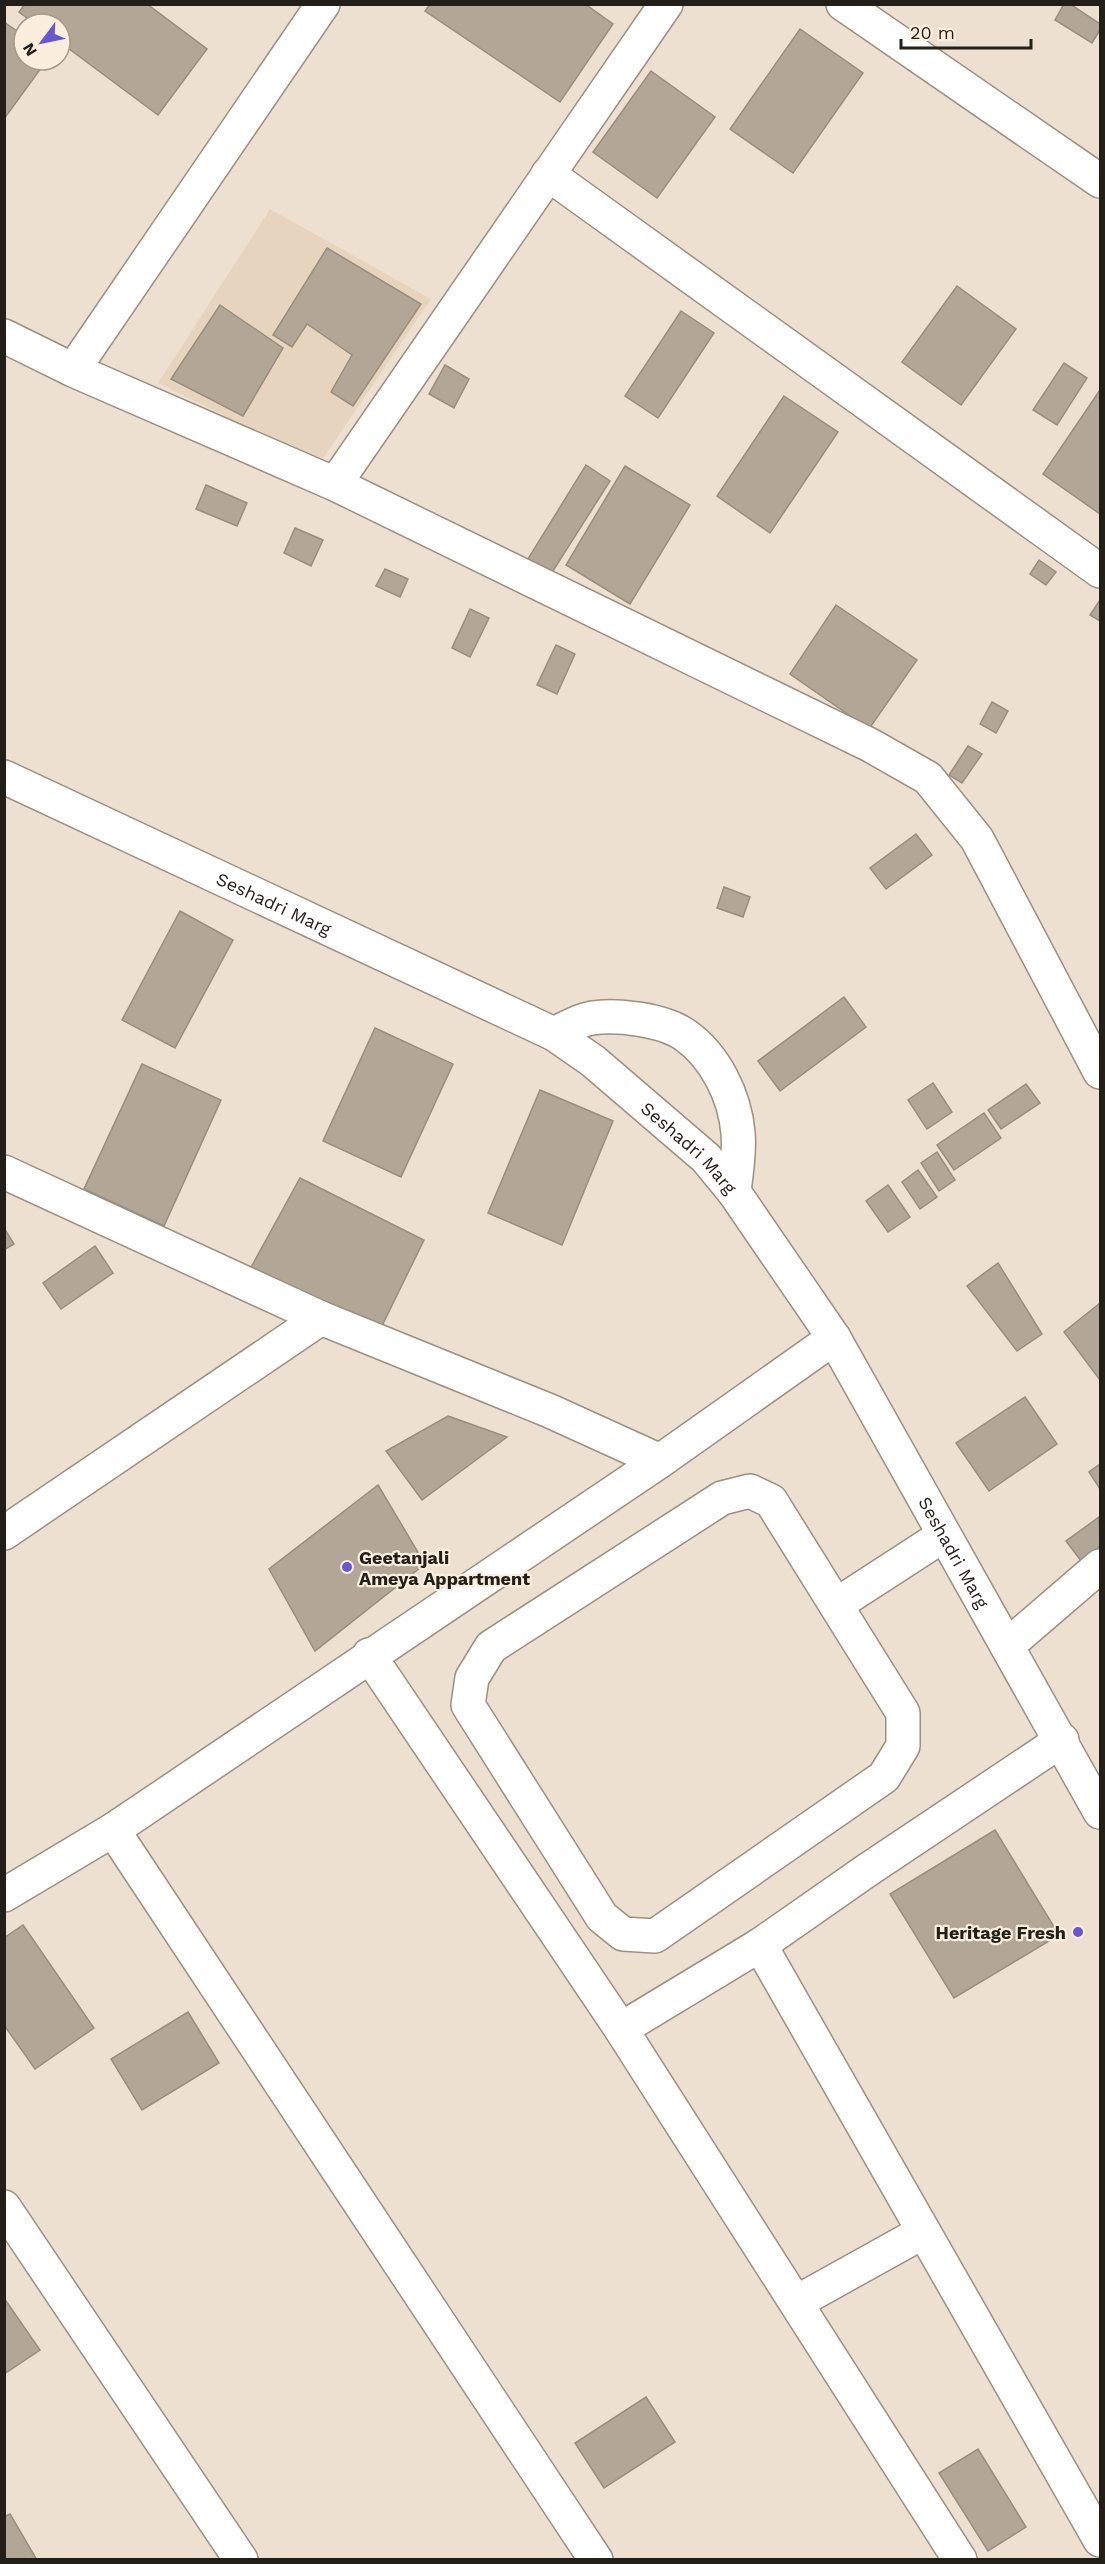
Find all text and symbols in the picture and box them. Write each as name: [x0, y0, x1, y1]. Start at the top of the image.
north arrow: [12, 12, 72, 72]
scale bar: [901, 12, 1032, 50]
text: 20 m: [910, 22, 955, 43]
text: N: [19, 40, 41, 60]
street label: Seshadri Marg: [213, 867, 335, 939]
street label: Seshadri Marg: [637, 1097, 742, 1198]
street label: Seshadri Marg: [915, 1493, 994, 1612]
place label: Geetanjali Ameya Appartment: [359, 1547, 530, 1589]
marker: Geetanjali Ameya Appartment: [340, 1560, 354, 1574]
place label: Heritage Fresh: [936, 1922, 1066, 1943]
marker: Heritage Fresh: [1071, 1925, 1085, 1939]

